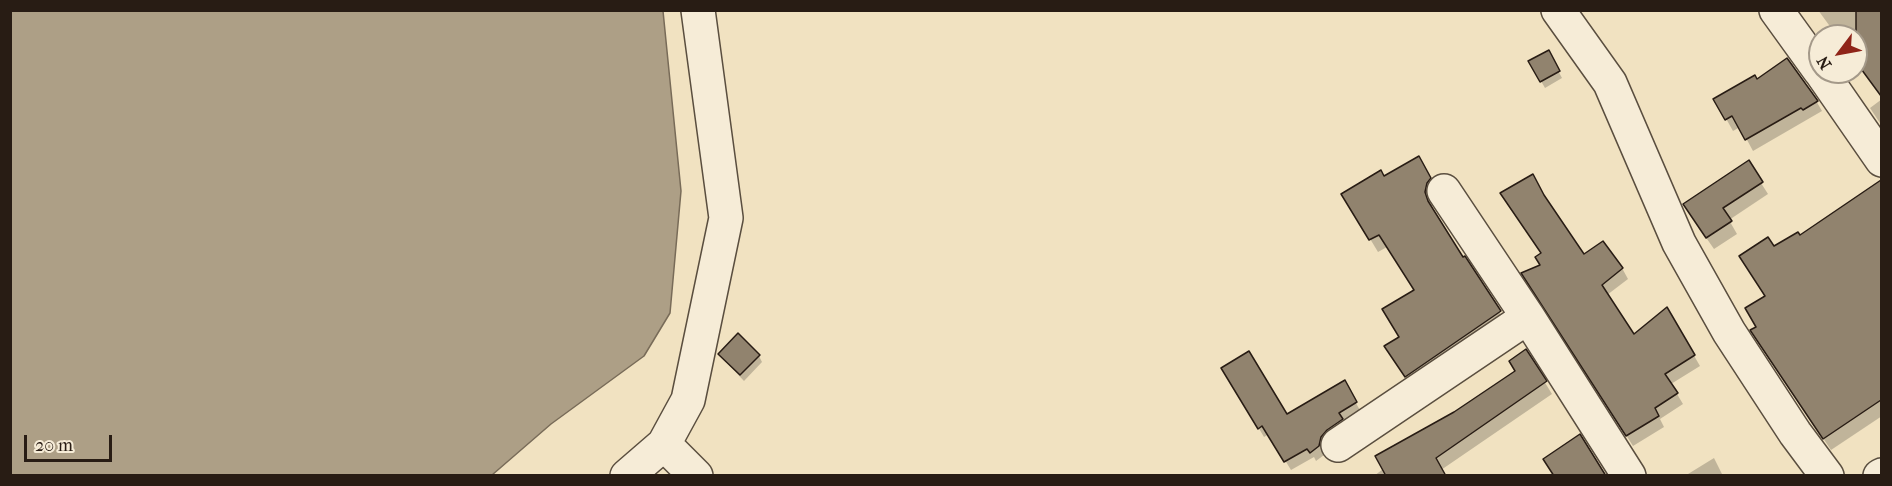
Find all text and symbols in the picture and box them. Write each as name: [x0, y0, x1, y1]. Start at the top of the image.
north arrow: [1808, 24, 1868, 84]
text: N: [1813, 53, 1835, 73]
scale bar: [27, 423, 116, 461]
text: 20 m: [35, 435, 73, 456]

